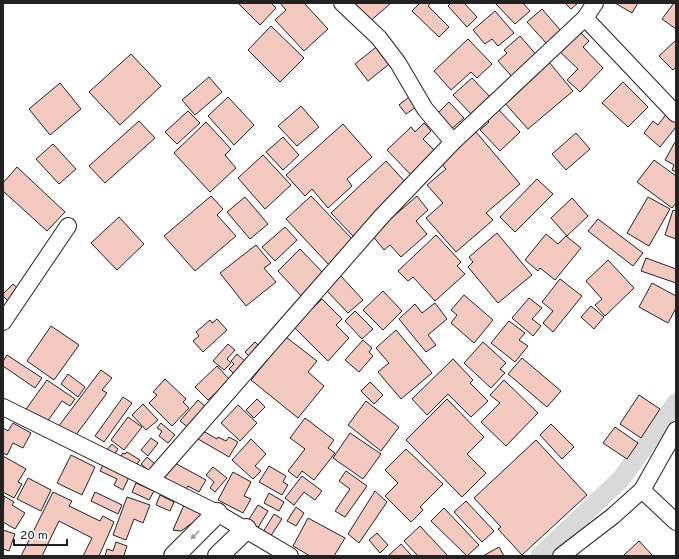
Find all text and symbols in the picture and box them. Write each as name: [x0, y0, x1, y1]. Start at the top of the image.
scale bar: [14, 521, 67, 547]
text: 20 m: [20, 528, 48, 544]
one-way arrow: [190, 530, 200, 540]

